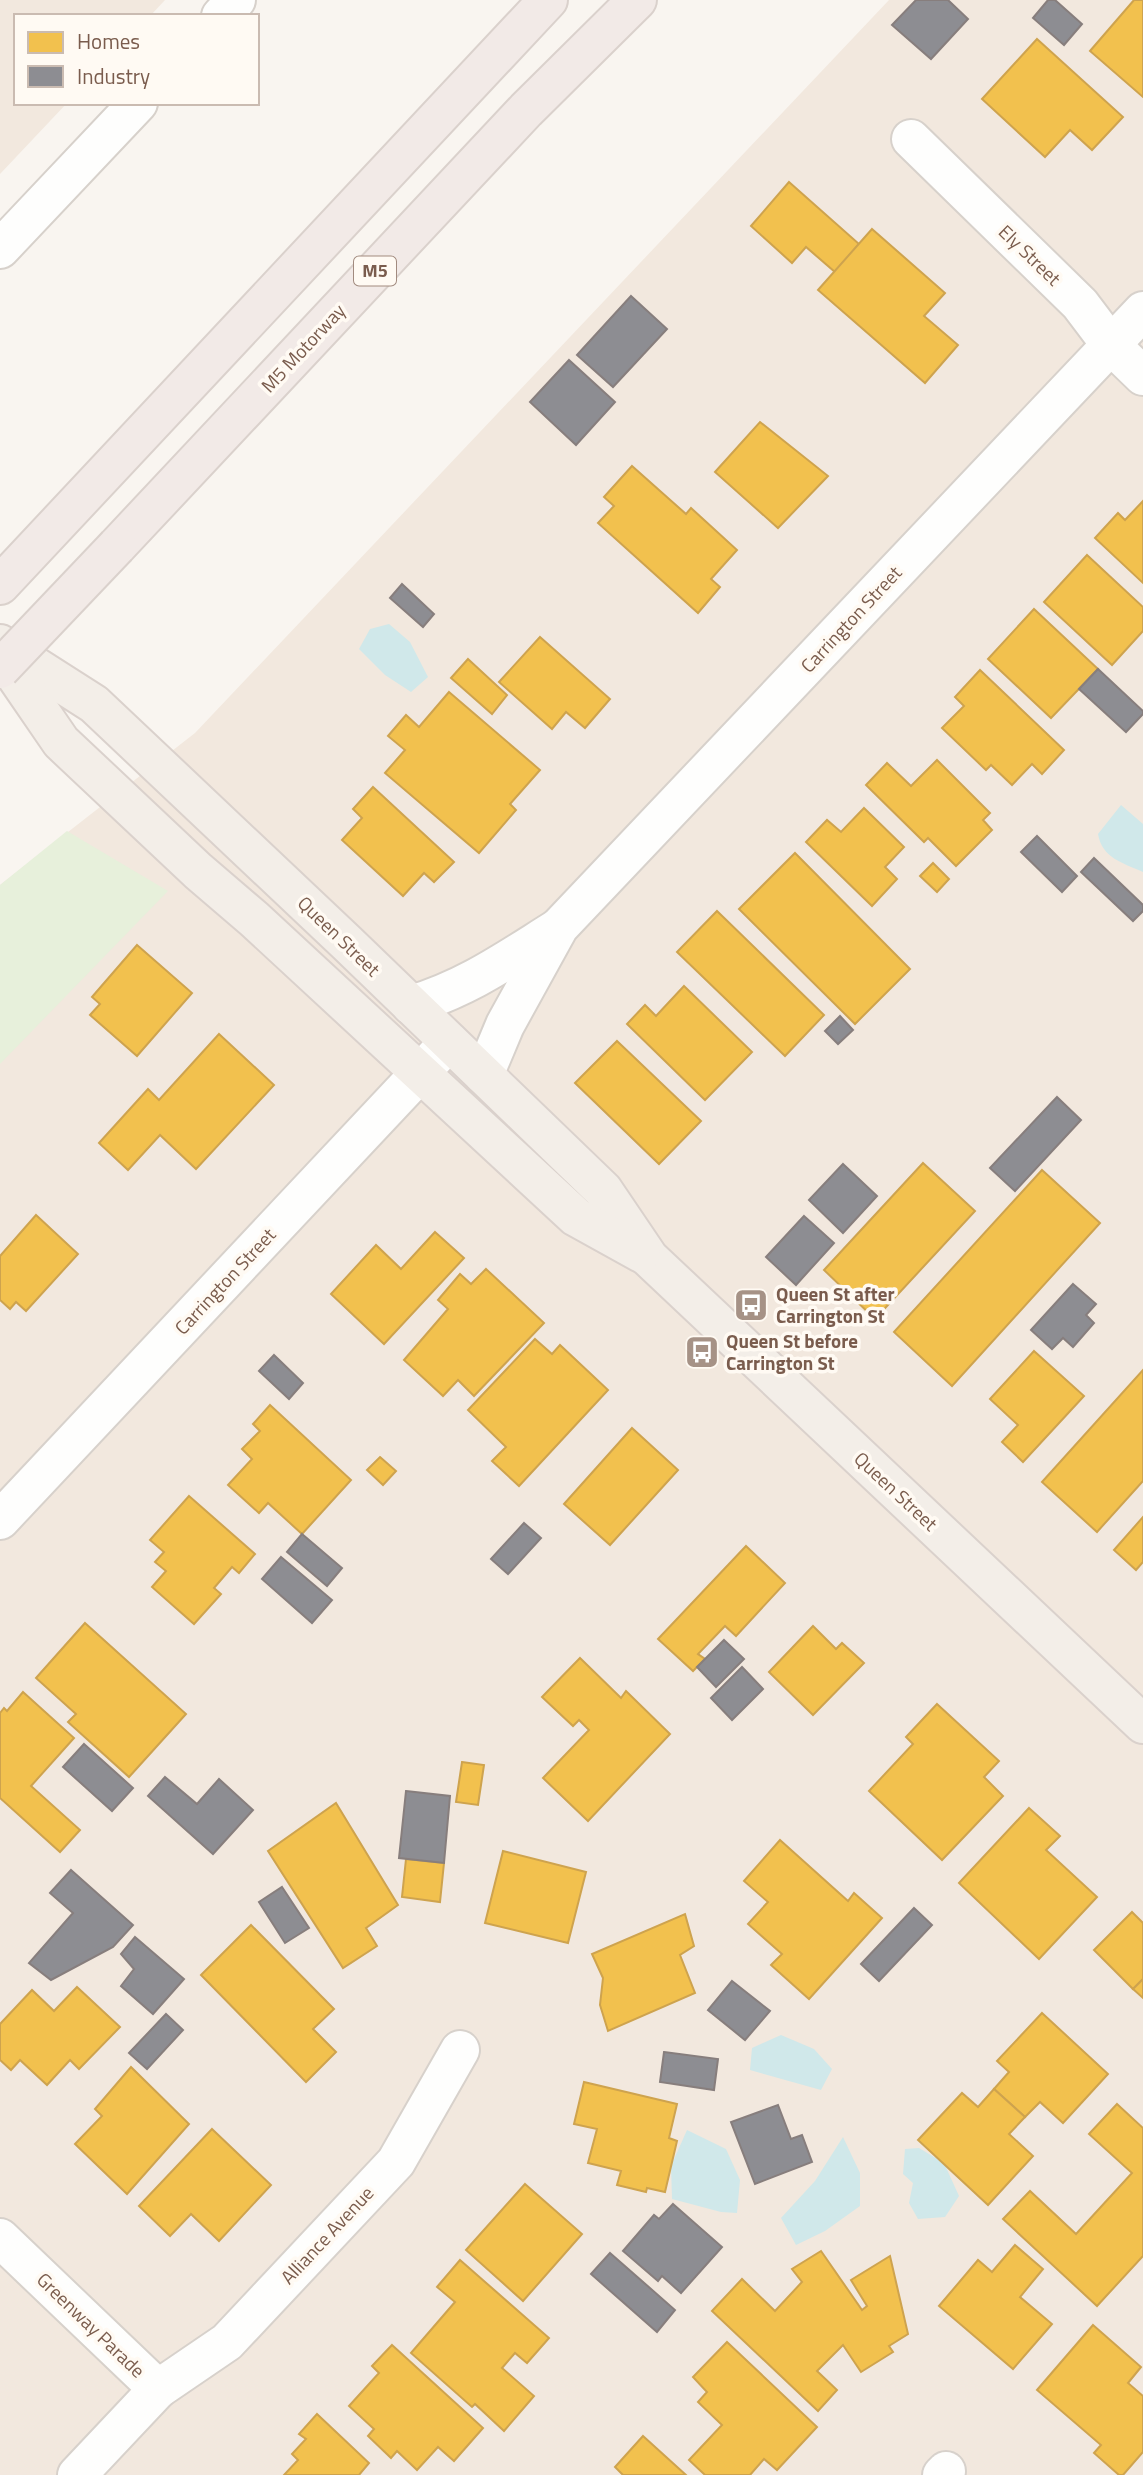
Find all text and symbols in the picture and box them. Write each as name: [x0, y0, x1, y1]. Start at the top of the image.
legend: [14, 14, 259, 105]
text: Homes: [77, 25, 140, 57]
text: Industry: [77, 60, 150, 92]
street label: Ely Street: [992, 217, 1068, 292]
road number: M5: [354, 256, 396, 286]
street label: M5 Motorway: [254, 296, 352, 399]
street label: Carrington Street: [793, 558, 908, 679]
street label: Queen Street: [291, 889, 387, 983]
street label: Carrington Street: [167, 1220, 282, 1341]
place label: Queen St after Carrington St: [776, 1279, 894, 1330]
bus stop icon: Queen St after Carrington St: [732, 1286, 770, 1324]
place label: Queen St before Carrington St: [726, 1326, 858, 1377]
bus stop icon: Queen St before Carrington St: [683, 1333, 721, 1371]
street label: Queen Street: [848, 1444, 945, 1537]
street label: Alliance Avenue: [273, 2179, 380, 2290]
street label: Greenway Parade: [31, 2265, 152, 2384]

